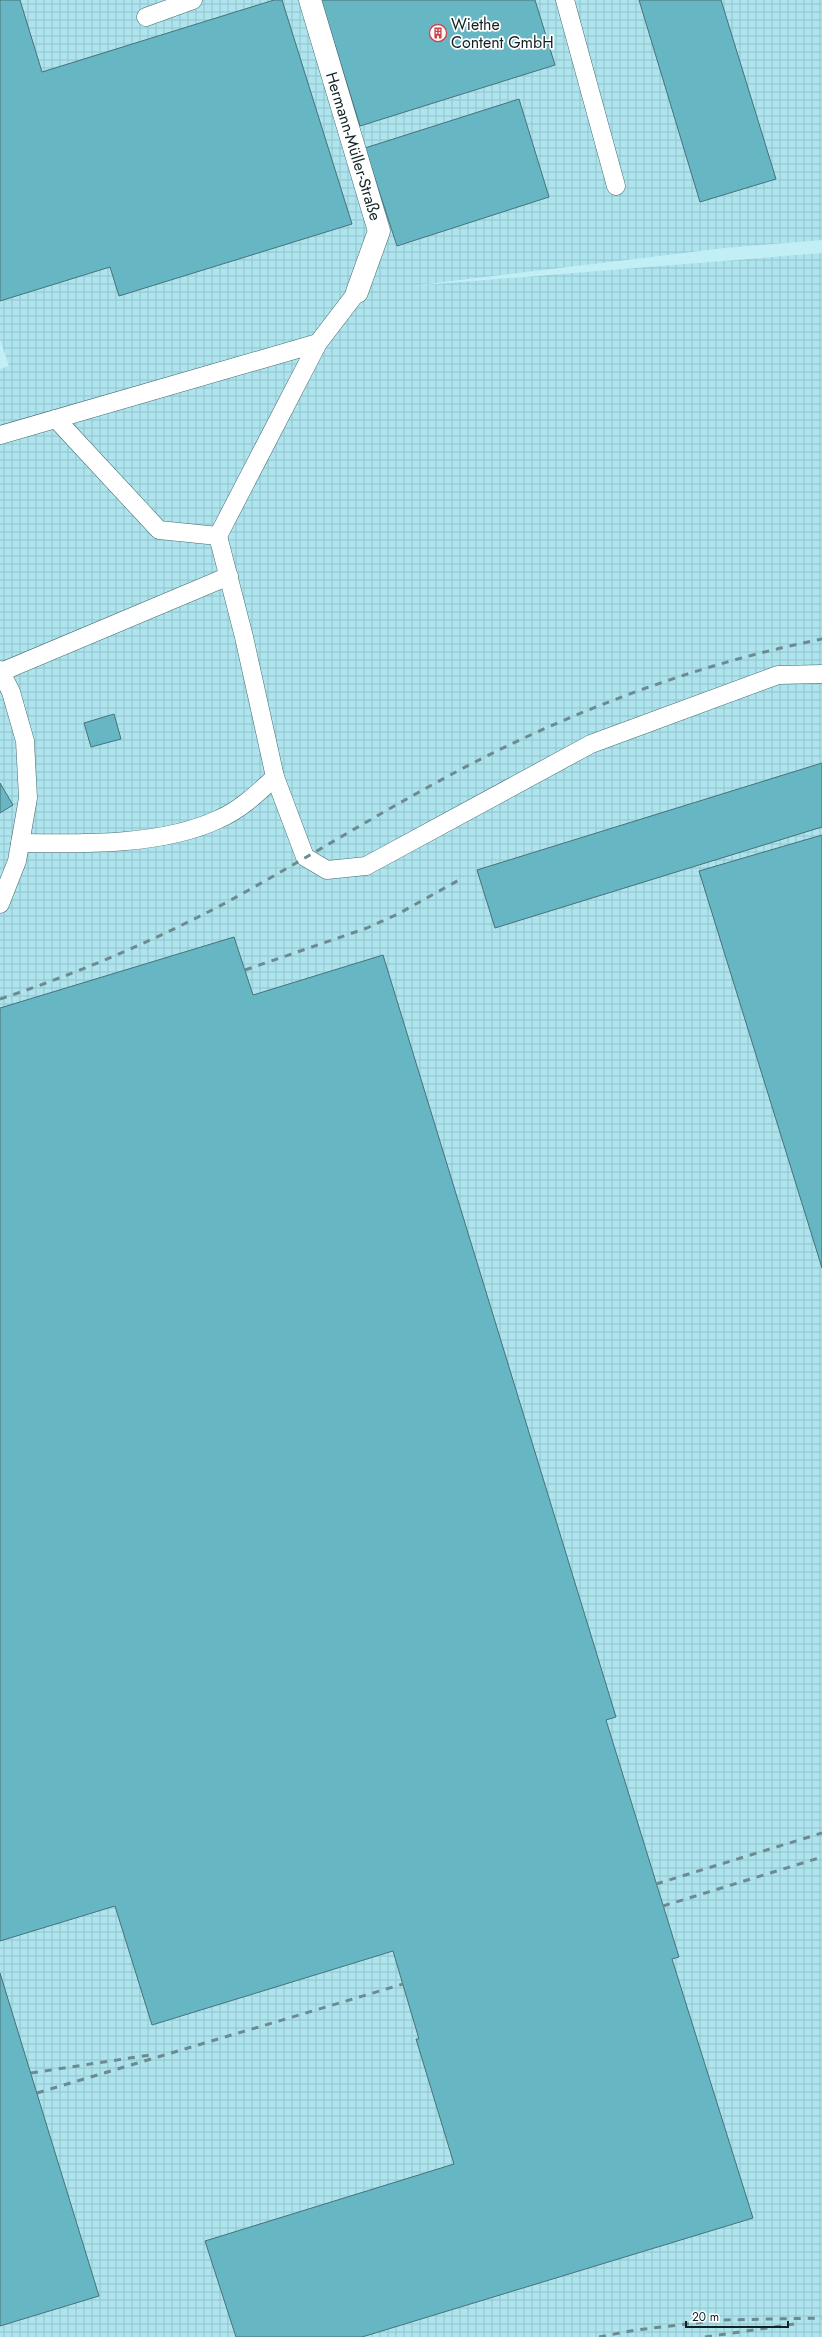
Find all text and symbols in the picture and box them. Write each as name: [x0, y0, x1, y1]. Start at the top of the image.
place label: Wiethe Content GmbH: [451, 13, 554, 54]
building icon: Wiethe Content GmbH: [428, 23, 448, 43]
street label: Hermann-Müller-Straße: [320, 69, 387, 223]
scale bar: [686, 2303, 788, 2329]
text: 20 m: [692, 2308, 719, 2326]

